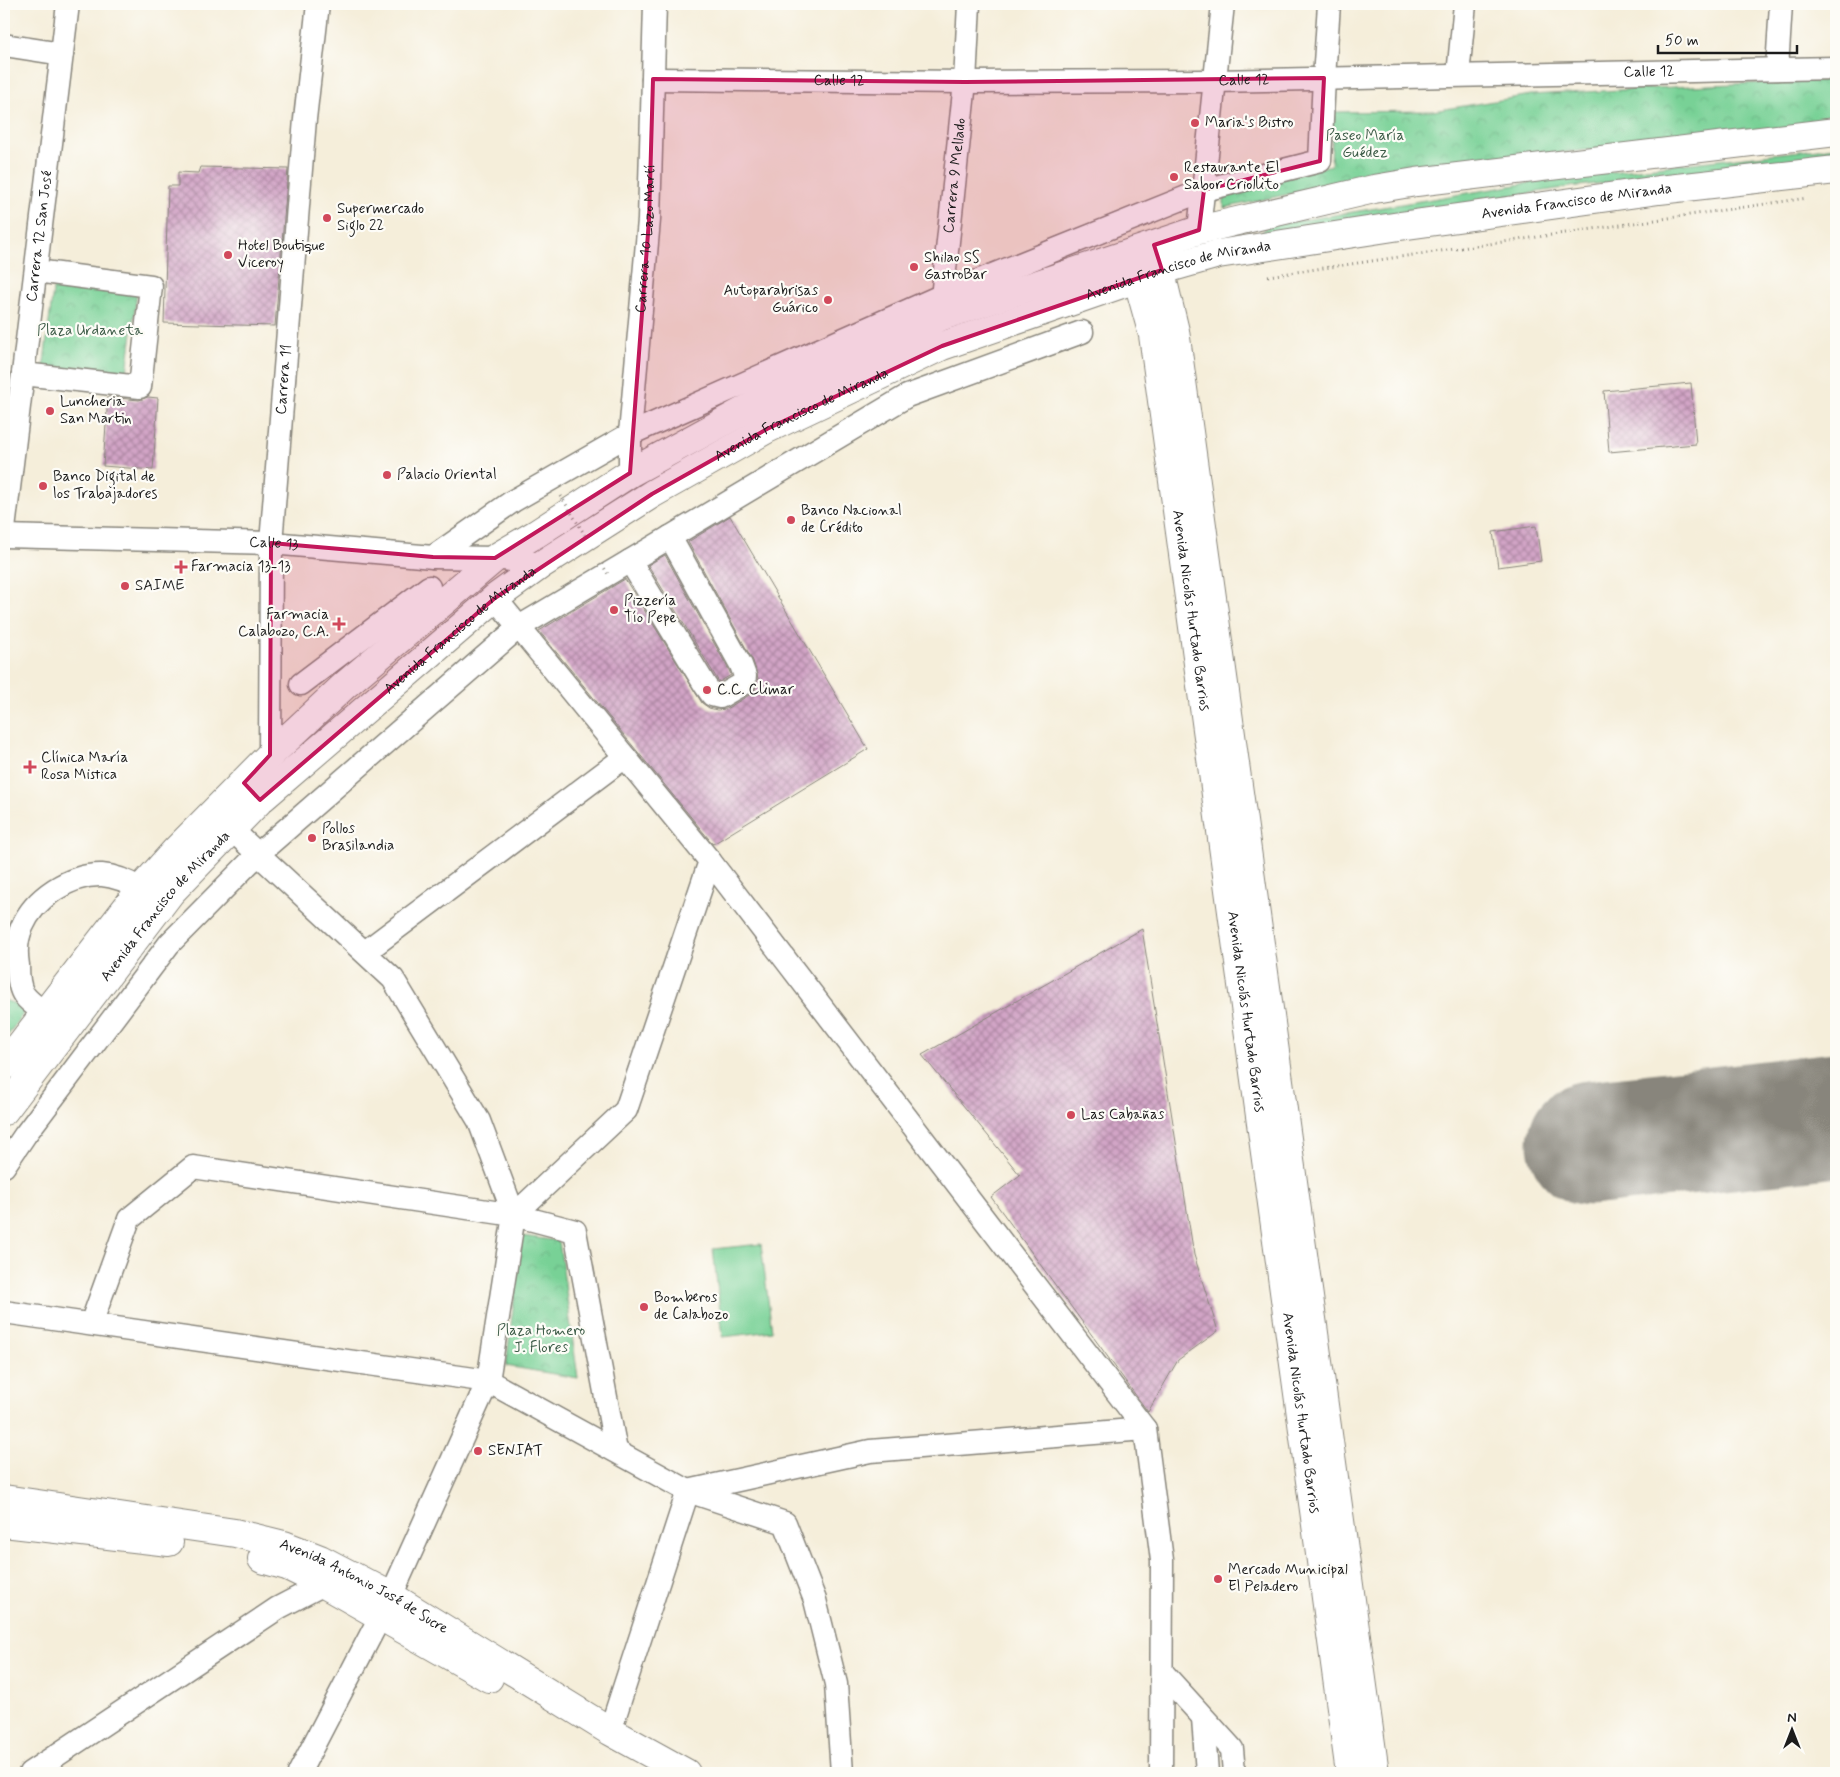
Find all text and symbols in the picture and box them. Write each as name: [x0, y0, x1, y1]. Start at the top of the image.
scale bar: [1658, 22, 1796, 54]
text: 50 m: [1665, 31, 1699, 51]
street label: Calle 12: [1623, 61, 1675, 82]
street label: Calle 12: [1218, 70, 1270, 91]
street label: Calle 12: [813, 71, 865, 91]
place label: Maria's Bistro: [1205, 113, 1293, 133]
street label: Carrera 9 Mellado: [939, 117, 971, 235]
marker: Maria's Bistro: [1189, 117, 1201, 129]
park label: Paseo María Guédez: [1326, 126, 1404, 163]
place label: Restaurante El Sabor Criollito: [1184, 158, 1280, 195]
street label: Carrera 10 Lazo Martí: [631, 164, 661, 314]
street label: Carrera 12 San José: [22, 169, 58, 303]
marker: Restaurante El Sabor Criollito: [1168, 171, 1180, 183]
street label: Avenida Francisco de Miranda: [1480, 179, 1673, 225]
place label: Supermercado Siglo 22: [337, 199, 424, 237]
marker: Supermercado Siglo 22: [321, 212, 333, 224]
place label: Hotel Boutique Viceroy: [238, 236, 325, 273]
street label: Avenida Francisco de Miranda: [1083, 236, 1272, 306]
place label: Shilao SS GastroBar: [924, 248, 988, 285]
marker: Hotel Boutique Viceroy: [222, 249, 234, 261]
marker: Shilao SS GastroBar: [908, 261, 920, 273]
place label: Autoparabrisas Guárico: [724, 281, 818, 318]
marker: Autoparabrisas Guárico: [822, 294, 834, 306]
park label: Plaza Urdaneta: [37, 321, 144, 341]
street label: Carrera 11: [271, 344, 297, 415]
street label: Avenida Francisco de Miranda: [711, 363, 892, 467]
place label: Luncheria San Martin: [60, 392, 132, 429]
marker: Luncheria San Martin: [44, 405, 56, 417]
place label: Palacio Oriental: [397, 465, 497, 485]
place label: Banco Digital de los Trabajadores: [53, 467, 158, 504]
marker: Palacio Oriental: [381, 469, 393, 481]
marker: Banco Digital de los Trabajadores: [37, 480, 49, 492]
place label: Banco Nacional de Crédito: [801, 501, 902, 538]
street label: Avenida Nicolás Hurtado Barrios: [1167, 509, 1214, 712]
marker: Banco Nacional de Crédito: [785, 514, 797, 526]
street label: Calle 13: [249, 532, 299, 555]
place label: Farmacia 13-13: [191, 557, 291, 577]
marker: Farmacia 13-13: [175, 561, 187, 573]
street label: Avenida Francisco de Miranda: [380, 561, 540, 699]
place label: SAIME: [135, 576, 185, 596]
marker: SAIME: [119, 580, 131, 592]
place label: Pizzería Tío Pepe: [624, 591, 677, 628]
marker: Pizzería Tío Pepe: [608, 604, 620, 616]
place label: Farmacia Calabozo, C.A.: [238, 605, 329, 642]
marker: Farmacia Calabozo, C.A.: [333, 618, 345, 630]
place label: C.C. Climar: [717, 680, 795, 700]
marker: C.C. Climar: [701, 684, 713, 696]
place label: Clínica María Rosa Mistica: [41, 748, 128, 785]
marker: Clínica María Rosa Mistica: [23, 760, 37, 774]
place label: Pollos Brasilandia: [322, 819, 394, 856]
street label: Avenida Francisco de Miranda: [96, 826, 235, 986]
marker: Pollos Brasilandia: [306, 832, 318, 844]
street label: Avenida Nicolás Hurtado Barrios: [1222, 910, 1269, 1114]
place label: Las Cabañas: [1081, 1105, 1165, 1125]
marker: Las Cabañas: [1065, 1109, 1077, 1121]
place label: Bomberos de Calabozo: [654, 1288, 728, 1325]
marker: Bomberos de Calabozo: [638, 1301, 650, 1313]
street label: Avenida Nicolás Hurtado Barrios: [1277, 1311, 1324, 1515]
park label: Plaza Homero J. Flores: [497, 1321, 585, 1358]
place label: SENIAT: [488, 1441, 543, 1461]
marker: SENIAT: [472, 1445, 484, 1457]
street label: Avenida Antonio José de Sucre: [277, 1534, 452, 1639]
place label: Mercado Municipal El Peladero: [1228, 1560, 1348, 1597]
marker: Mercado Municipal El Peladero: [1212, 1573, 1224, 1585]
north arrow: [1768, 1704, 1818, 1754]
text: N: [1787, 1709, 1797, 1727]

